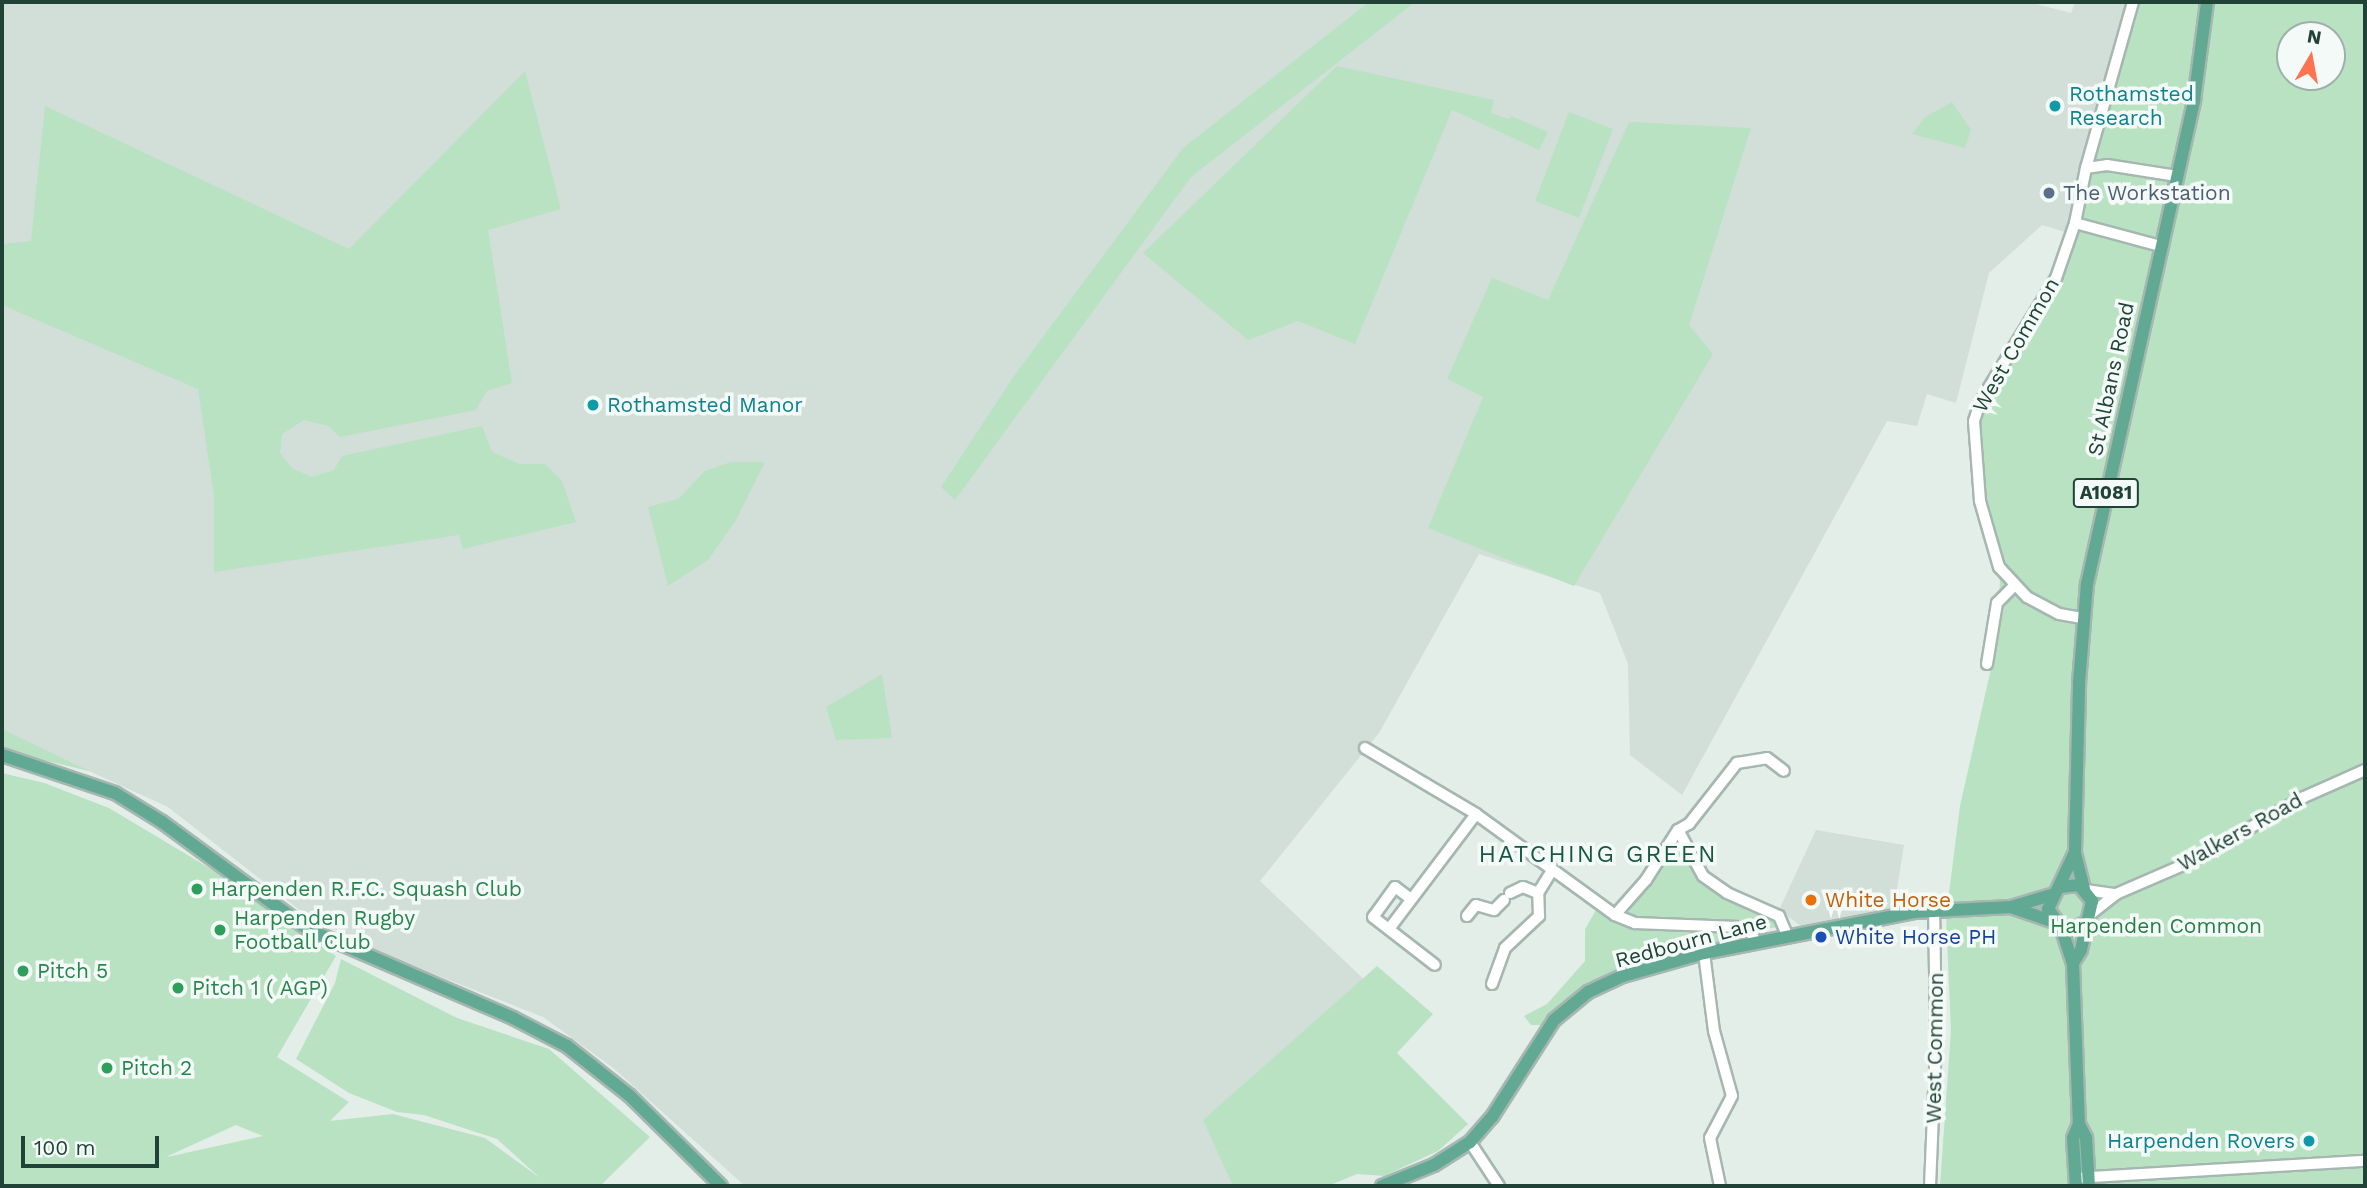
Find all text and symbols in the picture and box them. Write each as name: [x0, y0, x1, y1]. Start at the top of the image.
north arrow: [2276, 21, 2346, 91]
text: N: [2305, 24, 2323, 49]
place label: Rothamsted Research: [2069, 81, 2194, 131]
marker: Rothamsted Research: [2047, 98, 2063, 114]
place label: The Workstation: [2063, 180, 2231, 206]
marker: The Workstation: [2041, 185, 2057, 201]
street label: West Common: [1967, 273, 2065, 417]
street label: St Albans Road: [2082, 299, 2140, 459]
place label: Rothamsted Manor: [607, 392, 803, 418]
marker: Rothamsted Manor: [585, 397, 601, 413]
road number: A1081: [2073, 478, 2139, 508]
street label: Walkers Road: [2173, 787, 2307, 877]
district label: HATCHING GREEN: [1480, 841, 1716, 869]
place label: Harpenden R.F.C. Squash Club: [211, 876, 522, 902]
marker: Harpenden R.F.C. Squash Club: [189, 881, 205, 897]
place label: White Horse: [1825, 887, 1951, 913]
marker: White Horse: [1803, 892, 1819, 908]
place label: Harpenden Rugby Football Club: [234, 905, 415, 955]
street label: Redbourn Lane: [1612, 909, 1770, 973]
park label: Harpenden Common: [2050, 913, 2262, 939]
marker: Harpenden Rugby Football Club: [212, 922, 228, 938]
place label: White Horse PH: [1835, 924, 1996, 950]
marker: White Horse PH: [1813, 929, 1829, 945]
place label: Pitch 5: [37, 958, 108, 984]
marker: Pitch 5: [15, 963, 31, 979]
street label: West Common: [1921, 972, 1949, 1124]
place label: Pitch 1 ( AGP): [192, 975, 329, 1001]
marker: Pitch 1 ( AGP): [170, 980, 186, 996]
place label: Pitch 2: [121, 1055, 192, 1081]
marker: Pitch 2: [99, 1060, 115, 1076]
scale bar: [24, 1122, 163, 1166]
place label: Harpenden Rovers: [2107, 1128, 2295, 1154]
marker: Harpenden Rovers: [2301, 1133, 2317, 1149]
text: 100 m: [34, 1135, 96, 1160]

